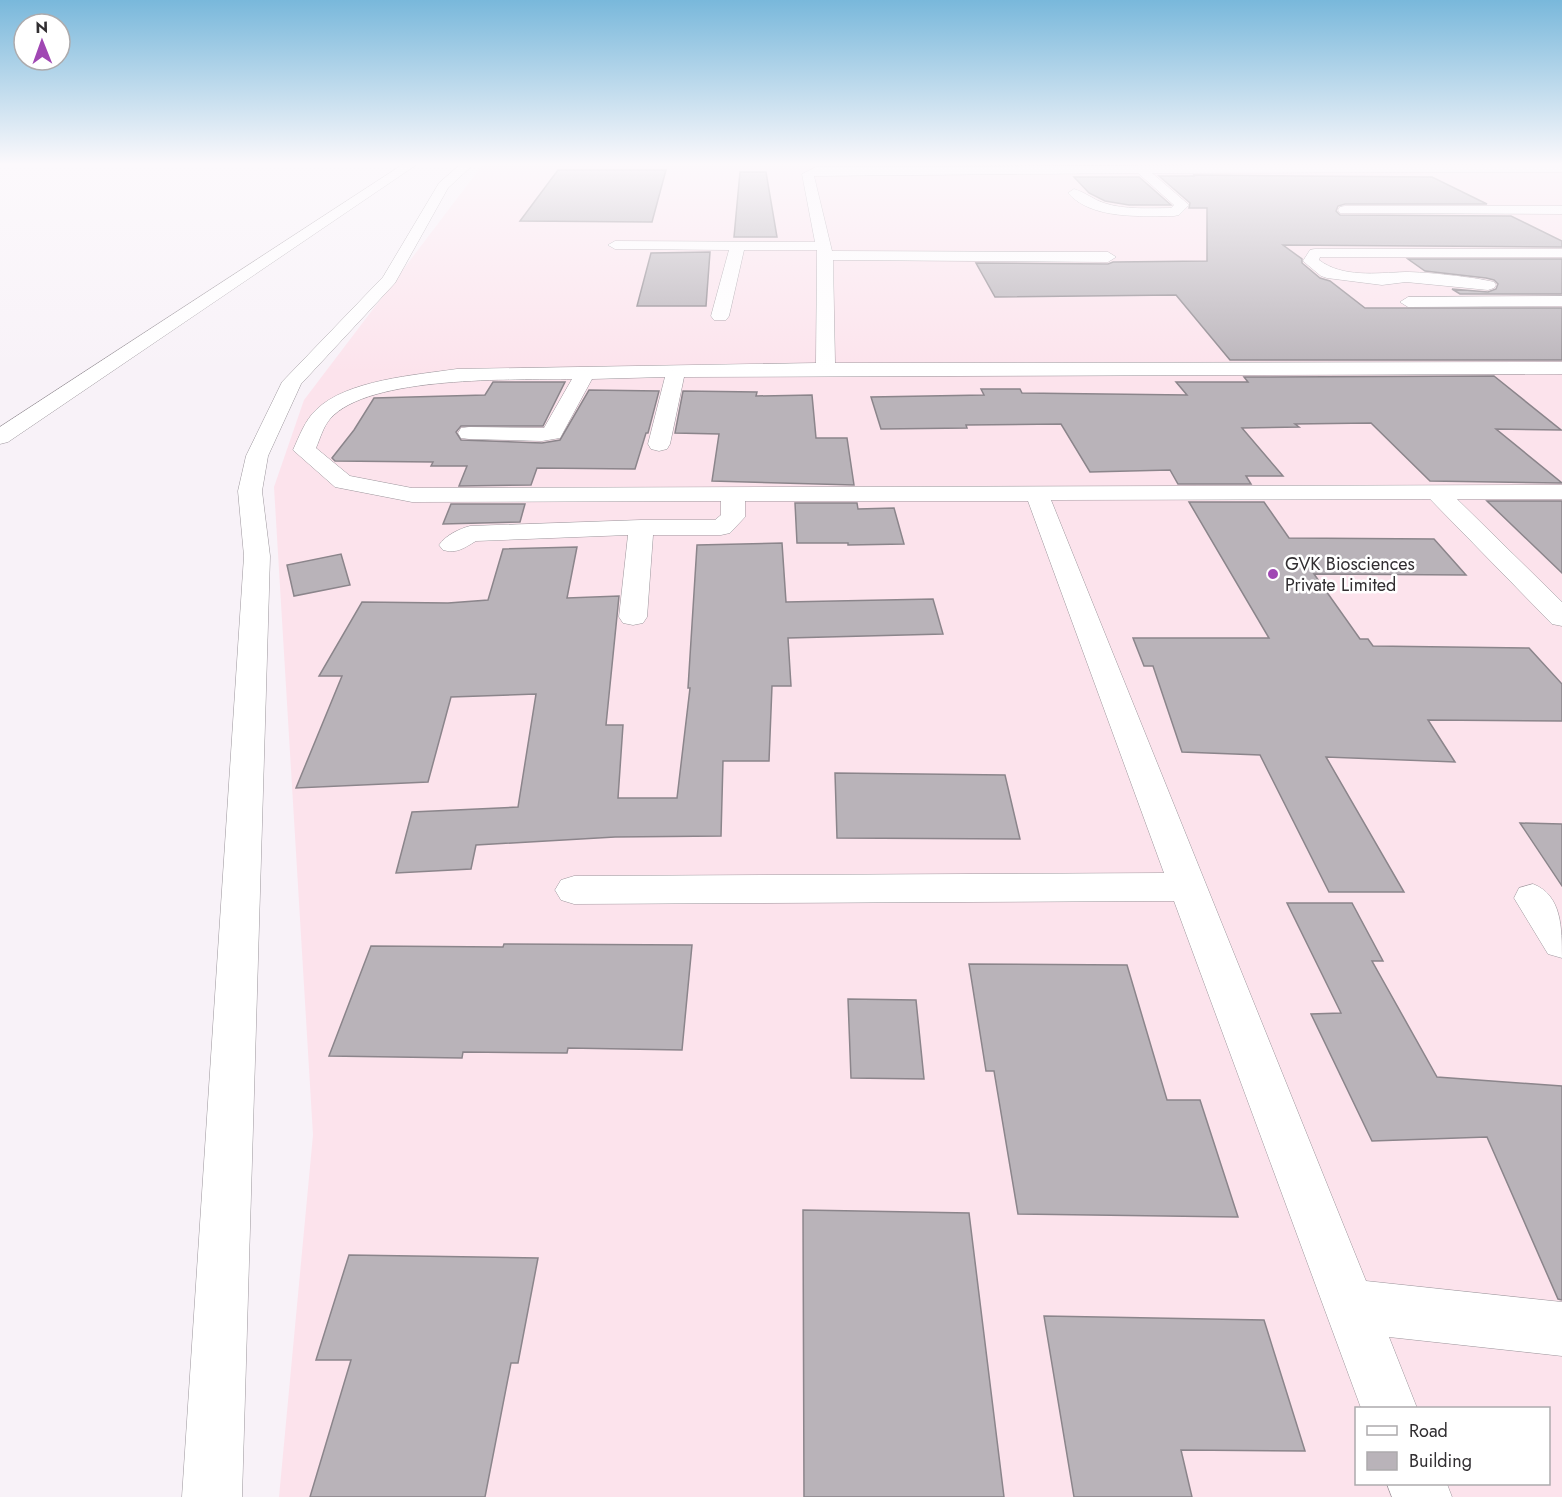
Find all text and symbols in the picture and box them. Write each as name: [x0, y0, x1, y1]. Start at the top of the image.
north arrow: [12, 12, 72, 72]
text: N: [35, 16, 48, 39]
place label: GVK Biosciences Private Limited: [1285, 551, 1415, 598]
marker: GVK Biosciences Private Limited: [1266, 567, 1280, 581]
legend: [1355, 1407, 1550, 1485]
text: Road: [1409, 1418, 1448, 1444]
text: Building: [1409, 1448, 1472, 1474]

